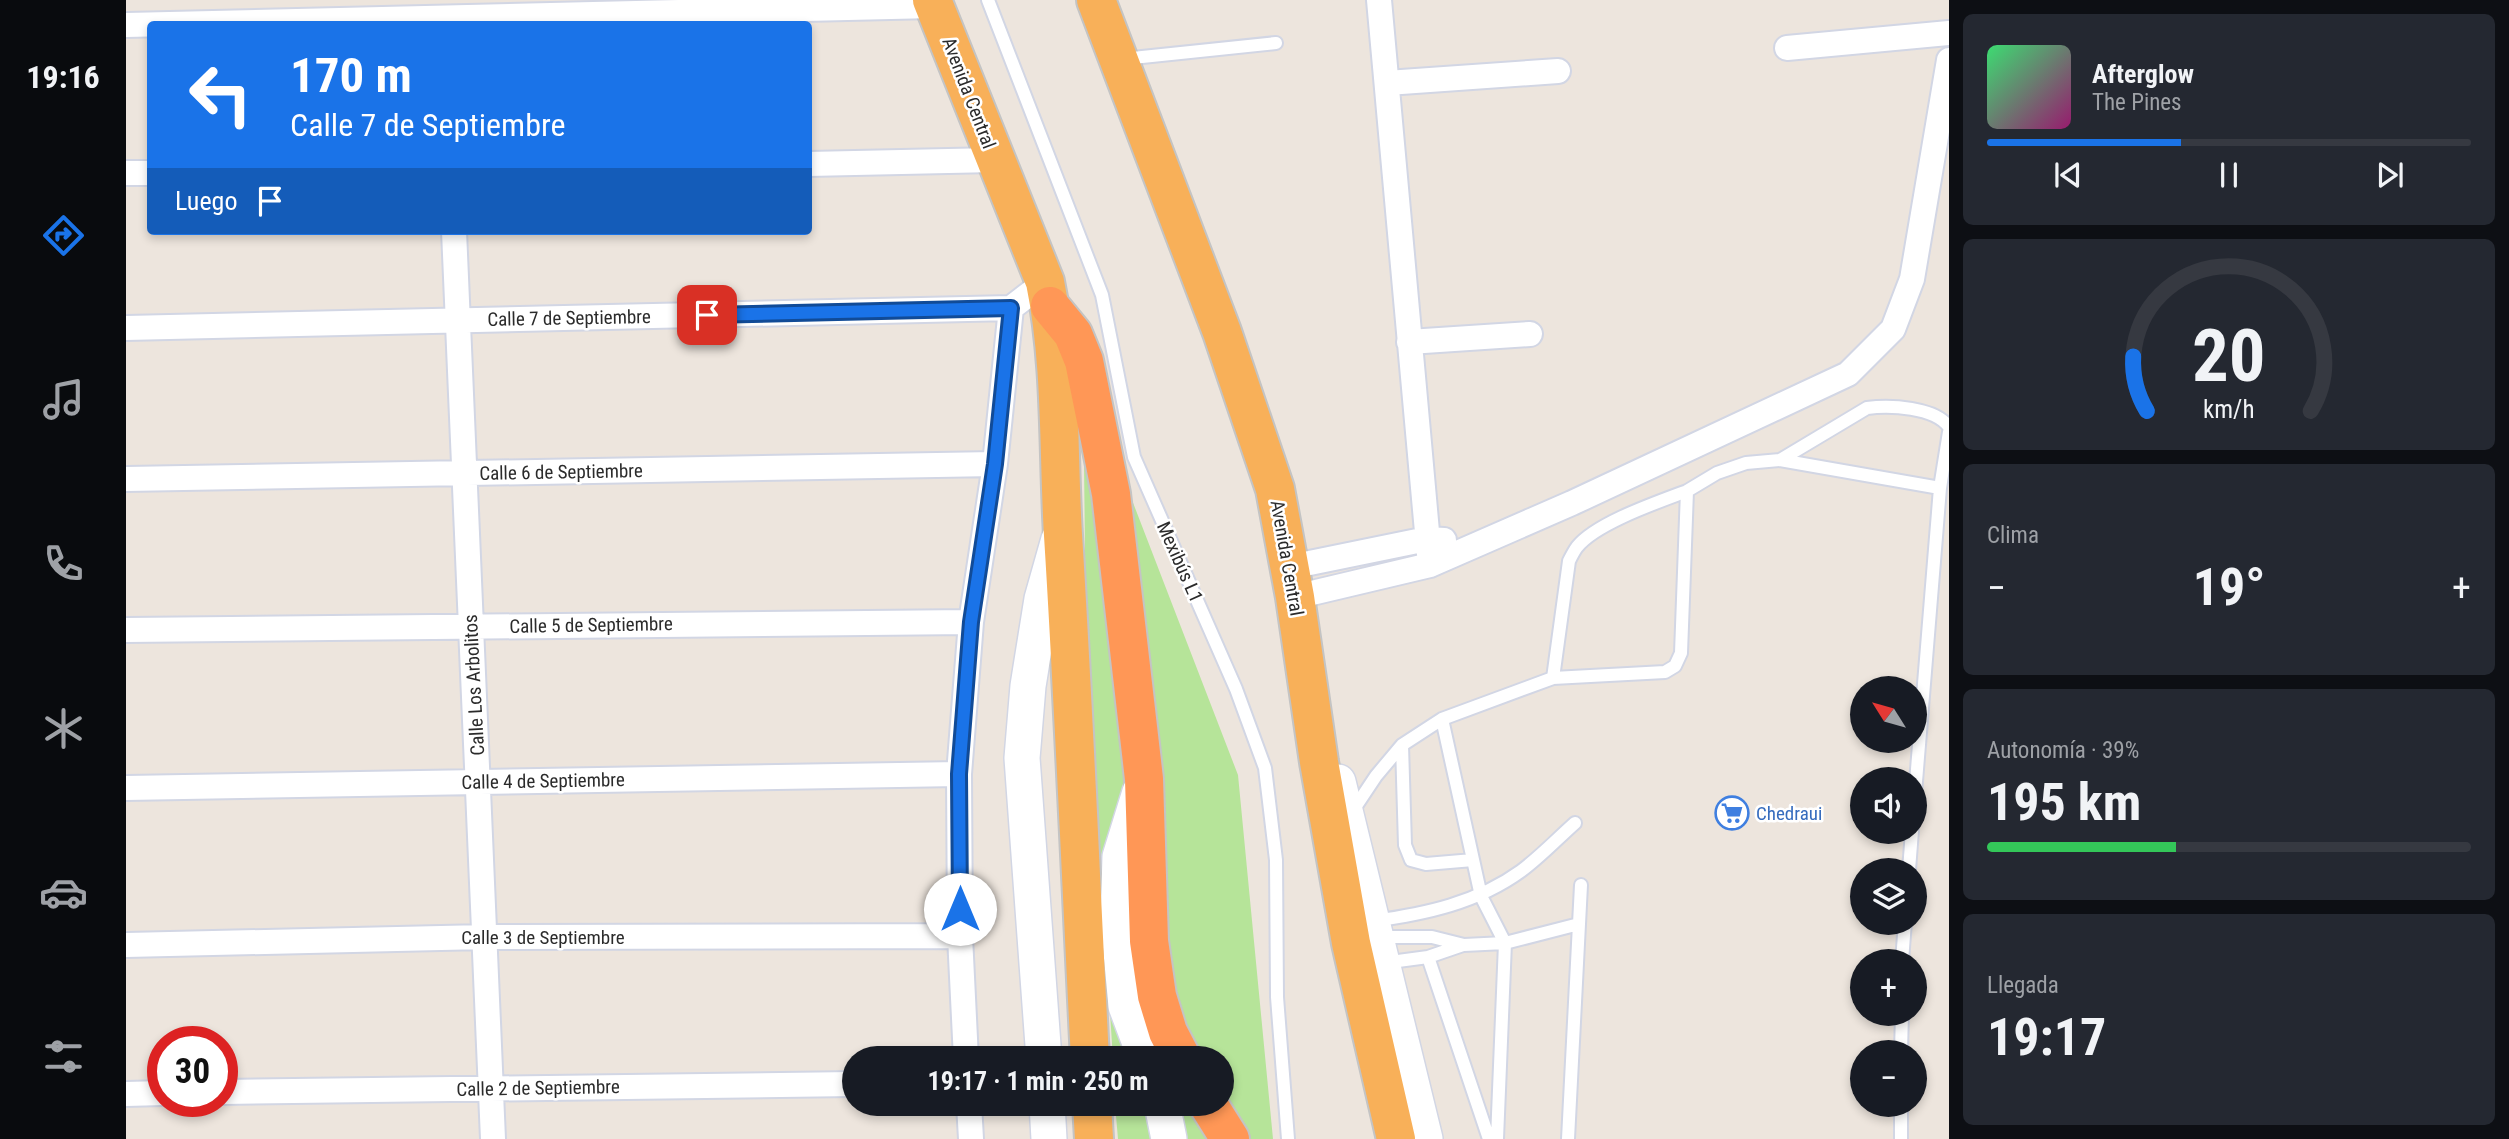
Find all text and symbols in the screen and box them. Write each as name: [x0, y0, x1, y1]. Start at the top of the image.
street label: Avenida Central: [937, 34, 1001, 152]
text: 170 m: [290, 47, 412, 104]
icon: left: [175, 49, 266, 140]
text: 19:16: [26, 58, 100, 96]
text: Afterglow: [2092, 59, 2194, 89]
text: The Pines: [2092, 89, 2182, 116]
text: Calle 7 de Septiembre: [290, 106, 565, 144]
icon: previous: [2049, 156, 2087, 194]
icon: pause: [2210, 156, 2248, 194]
icon: next: [2371, 156, 2409, 194]
icon: arrive: [251, 182, 289, 220]
text: Luego: [175, 186, 237, 216]
icon: directions: [39, 211, 88, 260]
pin: [677, 285, 737, 345]
icon: arrive: [688, 296, 726, 334]
street label: Calle 7 de Septiembre: [487, 305, 651, 331]
text: 20: [2192, 313, 2266, 399]
icon: music: [39, 375, 88, 424]
text: km/h: [2203, 394, 2255, 423]
street label: Calle 6 de Septiembre: [479, 459, 643, 485]
street label: Avenida Central: [1265, 498, 1309, 618]
street label: Mexibús L1: [1152, 518, 1208, 606]
text: Clima: [1987, 522, 2039, 549]
icon: phone: [39, 539, 88, 588]
text: 19°: [2193, 557, 2265, 618]
text: −: [1987, 566, 2006, 610]
text: +: [2452, 566, 2471, 610]
street label: Calle 5 de Septiembre: [509, 612, 673, 638]
street label: Calle Los Arbolitos: [459, 614, 489, 756]
north arrow: [1850, 676, 1927, 752]
map controls: [1850, 676, 1927, 1117]
icon: climate: [39, 704, 88, 753]
text: Autonomía · 39%: [1987, 737, 2139, 764]
button: sound: [1850, 767, 1927, 844]
street label: Calle 4 de Septiembre: [461, 768, 625, 794]
text: 195 km: [1987, 772, 2141, 833]
supermarket icon: Chedraui: [1713, 794, 1751, 832]
place label: Chedraui: [1756, 802, 1822, 825]
button: layers: [1850, 858, 1927, 935]
icon: car: [39, 868, 88, 917]
position arrow: [923, 872, 997, 946]
street label: Calle 3 de Septiembre: [461, 926, 625, 949]
button: +: [1850, 949, 1927, 1026]
text: Llegada: [1987, 972, 2059, 999]
text: 19:17: [1987, 1007, 2106, 1068]
speed limit sign: 30: [147, 1026, 238, 1117]
icon: filters: [39, 1032, 88, 1081]
button: −: [1850, 1040, 1927, 1117]
text: 19:17 · 1 min · 250 m: [928, 1066, 1148, 1096]
street label: Calle 2 de Septiembre: [456, 1075, 620, 1101]

